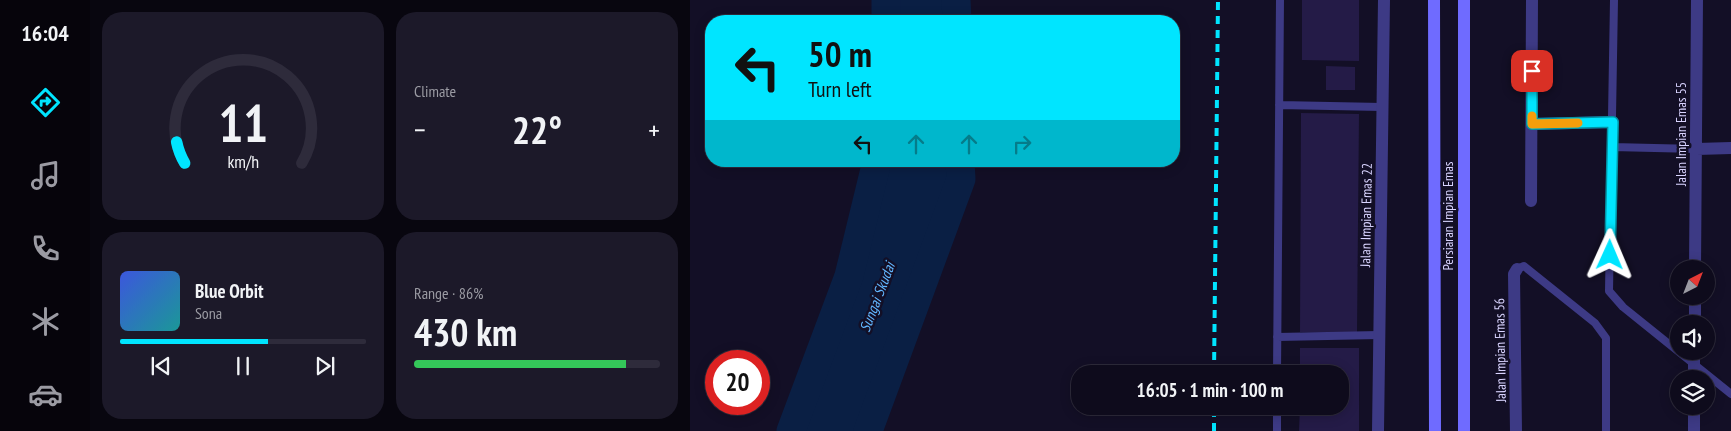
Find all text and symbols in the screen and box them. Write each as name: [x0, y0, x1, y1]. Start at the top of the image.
text: 16:04: [21, 19, 69, 47]
text: 50 m: [808, 31, 872, 77]
icon: left: [725, 35, 790, 100]
pin: [1511, 50, 1553, 92]
icon: arrive: [1518, 57, 1546, 85]
text: Turn left: [808, 75, 872, 103]
text: Climate: [414, 81, 456, 101]
street label: Jalan Impian Emas 55: [1672, 82, 1690, 187]
icon: directions: [28, 85, 63, 120]
text: 11: [218, 89, 268, 156]
text: 22°: [512, 105, 562, 154]
text: −: [414, 111, 426, 148]
text: +: [648, 111, 660, 148]
icon: left: [849, 130, 877, 158]
icon: ahead: [902, 130, 930, 158]
icon: ahead: [955, 130, 983, 158]
icon: right: [1008, 130, 1036, 158]
text: km/h: [227, 150, 259, 173]
icon: music: [28, 158, 63, 193]
street label: Persiaran Impian Emas: [1439, 161, 1457, 271]
street label: Jalan Impian Emas 22: [1356, 163, 1376, 268]
position arrow: [1583, 228, 1635, 280]
icon: phone: [28, 231, 63, 266]
water label: Sungai Skudai: [855, 258, 900, 334]
north arrow: [1670, 260, 1715, 305]
map controls: [1670, 260, 1715, 415]
text: Blue Orbit: [195, 279, 264, 303]
text: Range · 86%: [414, 283, 483, 303]
street label: Jalan Impian Emas 56: [1490, 298, 1510, 403]
text: Sona: [195, 303, 222, 323]
icon: climate: [28, 304, 63, 339]
text: 430 km: [414, 307, 517, 356]
button: sound: [1670, 315, 1715, 360]
speed limit sign: 20: [705, 350, 770, 415]
icon: previous: [147, 352, 175, 380]
icon: pause: [229, 352, 257, 380]
icon: next: [311, 352, 339, 380]
button: layers: [1670, 370, 1715, 415]
icon: car: [28, 377, 63, 412]
text: 16:05 · 1 min · 100 m: [1137, 378, 1283, 402]

